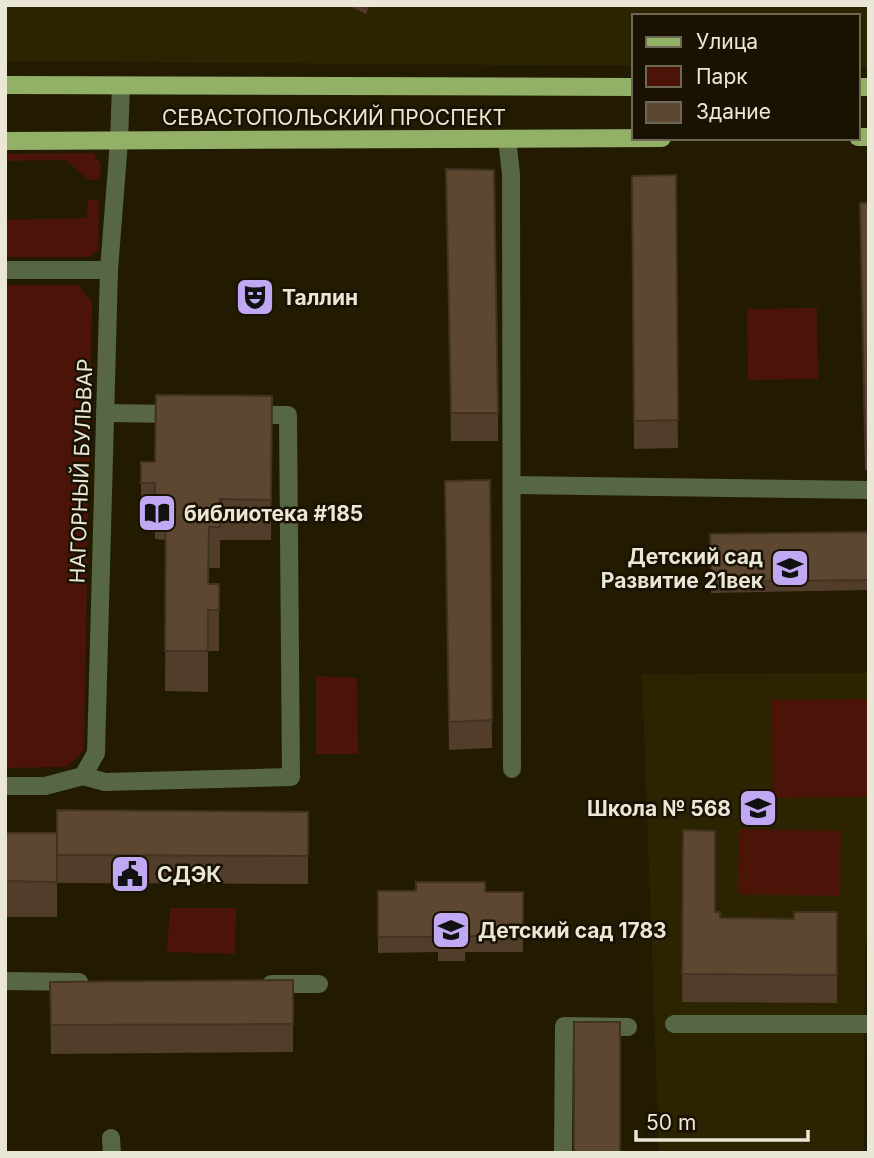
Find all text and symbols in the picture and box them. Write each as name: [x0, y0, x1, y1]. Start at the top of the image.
legend: [632, 14, 860, 140]
text: Улица: [696, 29, 758, 54]
text: Парк: [696, 64, 748, 89]
text: Здание: [696, 99, 771, 124]
street label: СЕВАСТОПОЛЬСКИЙ ПРОСПЕКТ: [162, 104, 506, 130]
theatre icon: Таллин: [234, 276, 276, 318]
place label: Таллин: [282, 285, 358, 310]
street label: НАГОРНЫЙ БУЛЬВАР: [64, 358, 97, 584]
library icon: библиотека #185: [136, 492, 178, 534]
place label: библиотека #185: [184, 501, 363, 526]
place label: Детский сад Развитие 21век: [601, 544, 764, 593]
school or university icon: Детский сад Развитие 21век: [769, 547, 811, 589]
school or university icon: Школа № 568: [737, 787, 779, 829]
place label: Школа № 568: [587, 796, 731, 821]
public building icon: СДЭК: [109, 853, 151, 895]
place label: СДЭК: [157, 862, 221, 887]
school or university icon: Детский сад 1783: [430, 909, 472, 951]
place label: Детский сад 1783: [478, 918, 667, 943]
scale bar: [636, 1098, 808, 1142]
text: 50 m: [646, 1110, 696, 1135]

